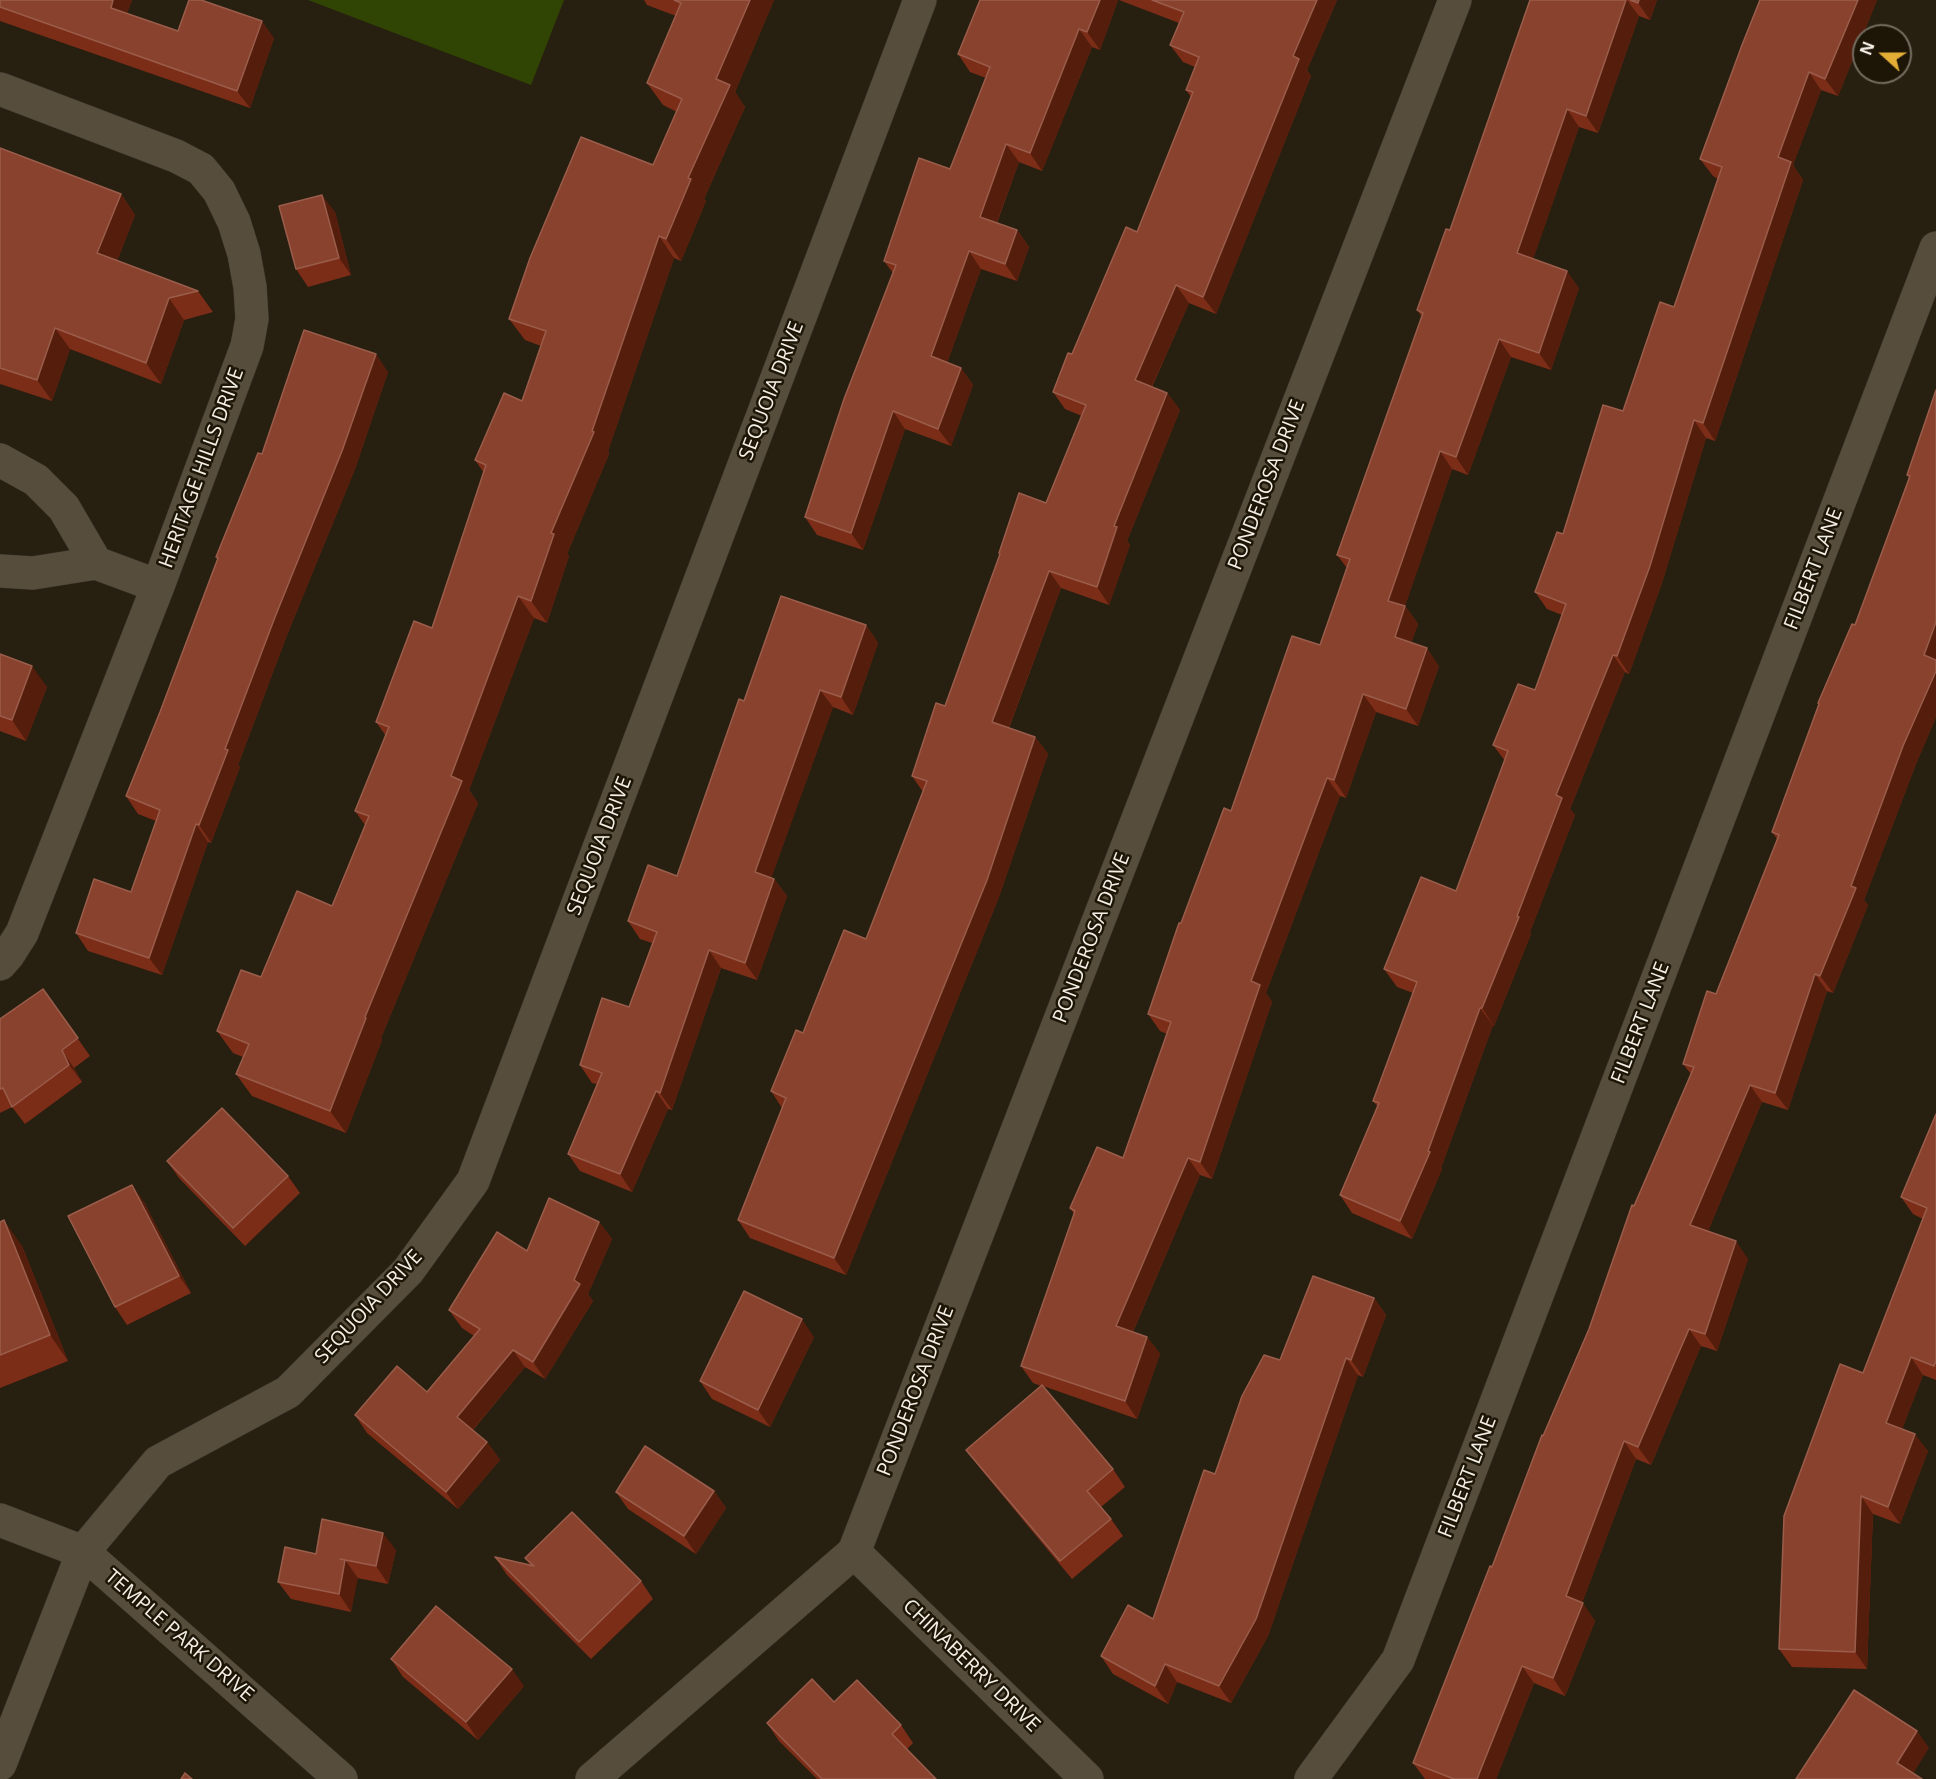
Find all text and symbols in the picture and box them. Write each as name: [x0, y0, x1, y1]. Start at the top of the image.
north arrow: [1852, 24, 1912, 84]
text: N: [1854, 38, 1880, 58]
street label: SEQUOIA DRIVE: [735, 318, 809, 464]
street label: HERITAGE HILLS DRIVE: [155, 365, 249, 571]
street label: PONDEROSA DRIVE: [1223, 396, 1311, 574]
street label: FILBERT LANE: [1780, 505, 1848, 633]
street label: SEQUOIA DRIVE: [563, 773, 637, 919]
street label: PONDEROSA DRIVE: [1048, 849, 1136, 1027]
street label: FILBERT LANE: [1607, 959, 1675, 1087]
street label: SEQUOIA DRIVE: [310, 1245, 428, 1369]
street label: PONDEROSA DRIVE: [872, 1302, 960, 1480]
street label: FILBERT LANE: [1434, 1413, 1502, 1541]
street label: TEMPLE PARK DRIVE: [100, 1565, 258, 1707]
street label: CHINABERRY DRIVE: [897, 1594, 1045, 1738]

